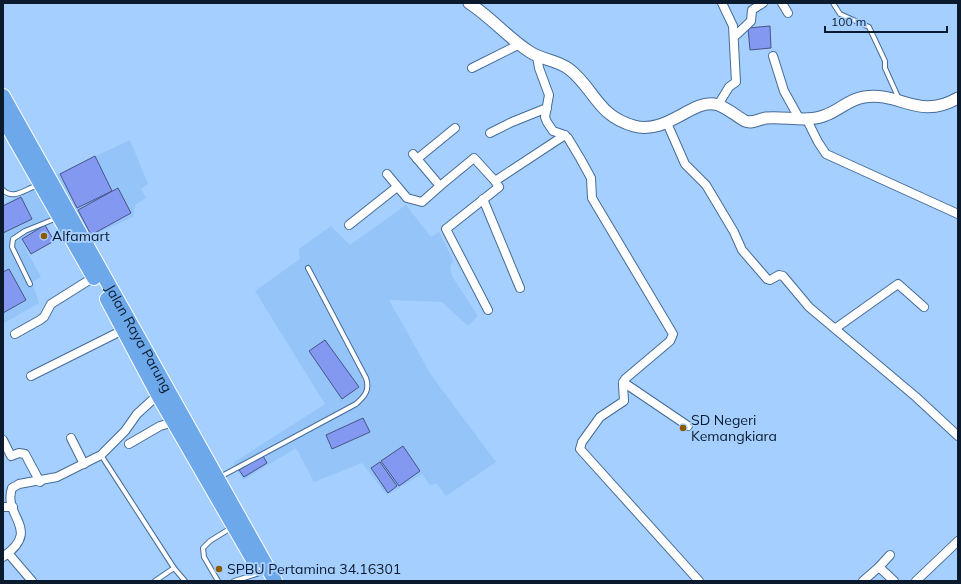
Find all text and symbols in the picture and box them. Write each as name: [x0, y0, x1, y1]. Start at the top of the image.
scale bar: [825, 8, 947, 34]
text: 100 m: [831, 14, 866, 29]
place label: Alfamart: [52, 227, 110, 245]
marker: Alfamart: [39, 231, 49, 241]
street label: Jalan Raya Parung: [102, 281, 176, 396]
place label: SD Negeri Kemangkiara: [691, 411, 777, 445]
marker: SD Negeri Kemangkiara: [678, 423, 688, 433]
place label: SPBU Pertamina 34.16301: [227, 560, 401, 578]
marker: SPBU Pertamina 34.16301: [214, 564, 224, 574]

